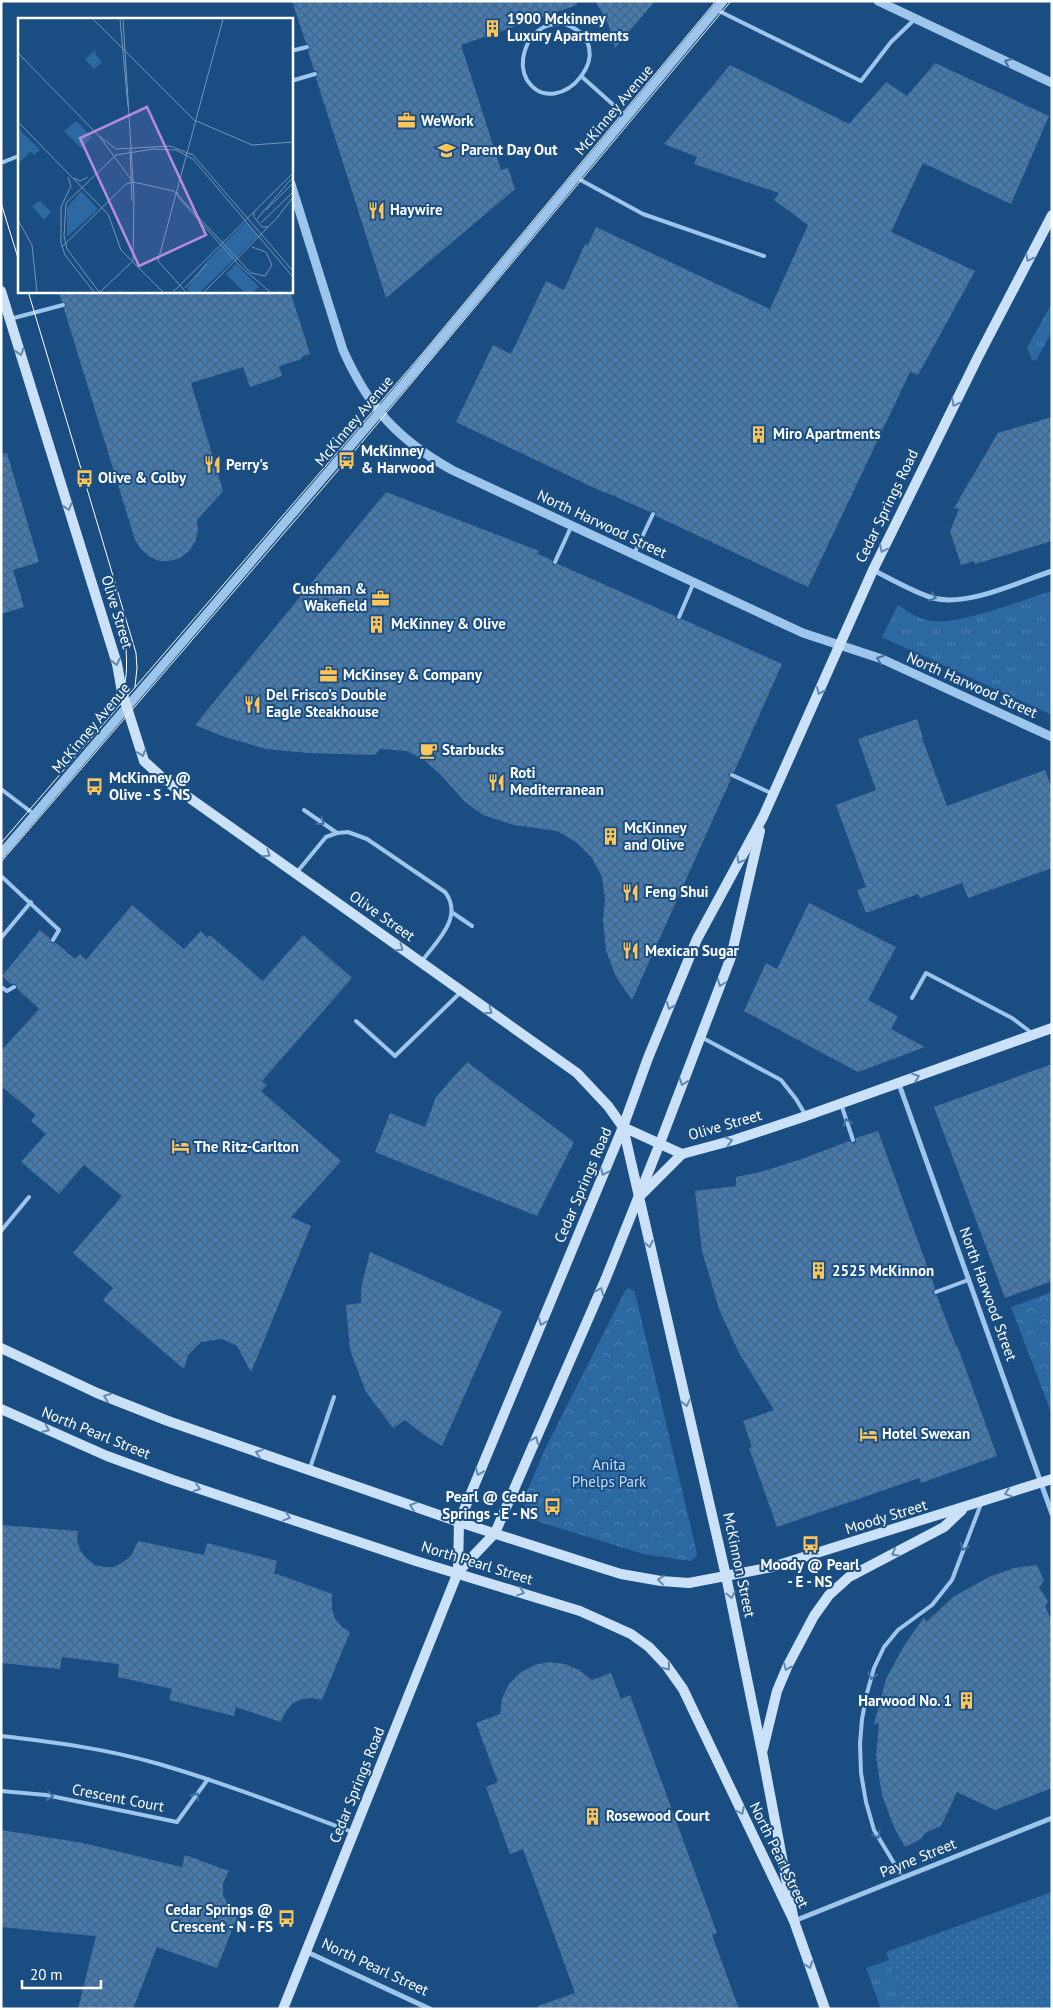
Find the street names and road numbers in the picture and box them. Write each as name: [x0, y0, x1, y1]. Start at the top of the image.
street label: McKinney Avenue: [570, 61, 657, 159]
street label: McKinney Avenue: [310, 372, 397, 470]
street label: Cedar Springs Road: [851, 446, 922, 566]
street label: North Harwood Street: [534, 485, 670, 562]
street label: Olive Street: [97, 573, 138, 651]
street label: North Harwood Street: [904, 647, 1040, 722]
street label: McKinney Avenue: [47, 679, 134, 777]
street label: Olive Street: [346, 886, 419, 945]
street label: Olive Street: [686, 1105, 764, 1144]
street label: Cedar Springs Road: [550, 1124, 615, 1246]
street label: North Harwood Street: [955, 1224, 1021, 1363]
street label: North Pearl Street: [39, 1402, 153, 1463]
street label: Moody Street: [843, 1495, 929, 1538]
street label: McKinnon Street: [719, 1511, 760, 1619]
street label: North Pearl Street: [419, 1537, 535, 1589]
street label: Cedar Springs Road: [325, 1724, 389, 1846]
street label: Crescent Court: [70, 1779, 166, 1816]
street label: North Pearl Street: [746, 1799, 813, 1911]
street label: Payne Street: [877, 1834, 959, 1881]
street label: North Pearl Street: [319, 1933, 432, 2000]

